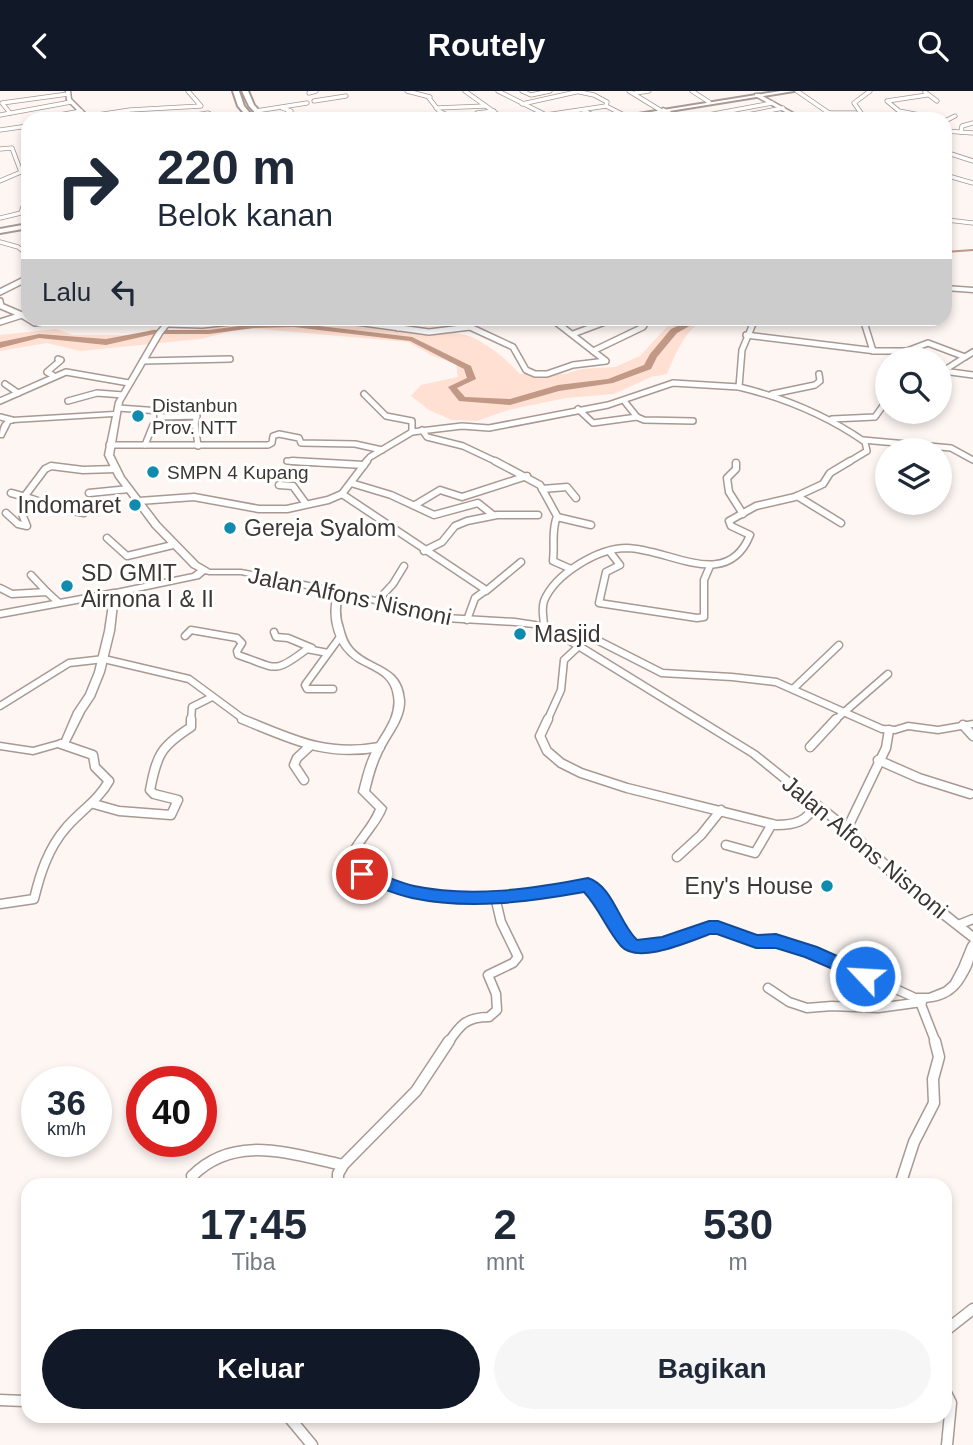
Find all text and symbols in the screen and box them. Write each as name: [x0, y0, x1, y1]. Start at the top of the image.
icon: back: [21, 27, 59, 65]
text: Routely: [428, 27, 545, 63]
icon: search: [914, 27, 952, 65]
icon: right: [42, 140, 133, 231]
text: 220 m: [157, 140, 296, 194]
text: Belok kanan: [157, 197, 333, 233]
icon: left: [105, 273, 143, 311]
text: Lalu: [42, 277, 91, 307]
map controls: [875, 347, 952, 515]
button: search: [875, 347, 952, 424]
place label: Distanbun Prov. NTT: [152, 395, 238, 438]
marker: Distanbun Prov. NTT: [130, 408, 146, 424]
button: layers: [875, 438, 952, 515]
place label: SMPN 4 Kupang: [167, 462, 309, 483]
marker: SMPN 4 Kupang: [145, 464, 161, 480]
place label: Indomaret: [17, 492, 122, 518]
marker: Indomaret: [127, 497, 143, 513]
place label: Gereja Syalom: [244, 515, 396, 541]
marker: Gereja Syalom: [222, 520, 238, 536]
place label: SD GMIT Airnona I & II: [81, 560, 214, 612]
street label: Jalan Alfons Nisnoni: [246, 562, 454, 630]
marker: SD GMIT Airnona I & II: [59, 578, 75, 594]
place label: Masjid: [534, 621, 600, 647]
marker: Masjid: [512, 626, 528, 642]
street label: Jalan Alfons Nisnoni: [777, 770, 953, 924]
pin: [332, 844, 392, 904]
icon: arrive: [343, 855, 381, 893]
place label: Eny's House: [685, 873, 813, 899]
marker: Eny's House: [819, 878, 835, 894]
position arrow: [828, 939, 902, 1013]
speed limit sign: 40: [126, 1066, 217, 1157]
text: 36: [47, 1083, 86, 1122]
text: km/h: [47, 1119, 86, 1139]
text: 17:45: [200, 1201, 307, 1248]
text: 2: [493, 1201, 517, 1248]
text: 530: [703, 1201, 773, 1248]
text: Tiba: [232, 1249, 275, 1275]
text: mnt: [486, 1249, 524, 1275]
text: m: [729, 1249, 748, 1275]
button: Keluar: [42, 1329, 480, 1409]
button: Bagikan: [494, 1329, 931, 1409]

